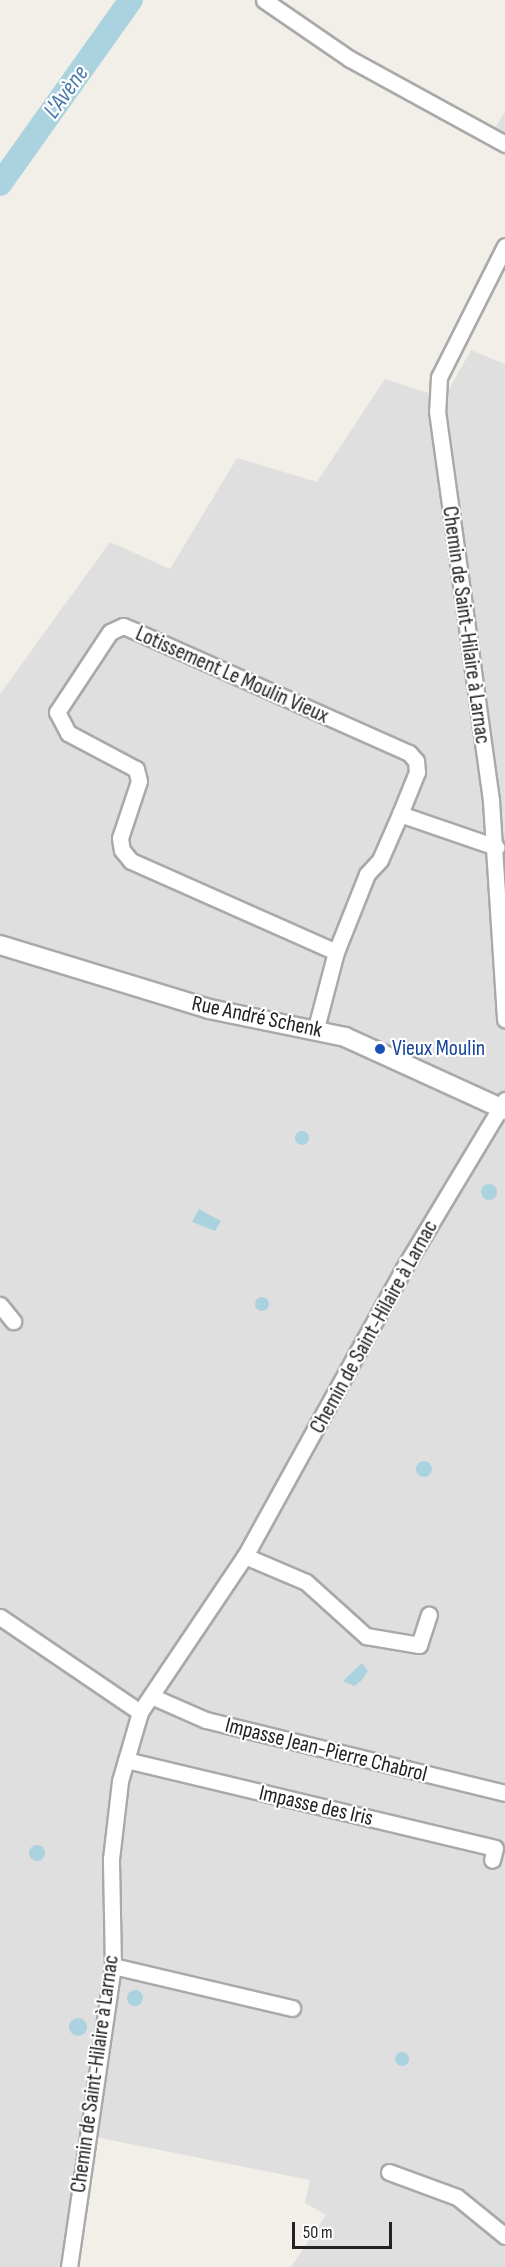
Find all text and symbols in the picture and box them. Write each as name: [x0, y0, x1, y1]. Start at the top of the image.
water label: L'Avène: [37, 60, 95, 124]
street label: Chemin de Saint-Hilaire à Larnac: [436, 504, 496, 746]
street label: Lotissement Le Moulin Vieux: [131, 621, 333, 729]
street label: Rue André Schenk: [189, 990, 325, 1044]
place label: Vieux Moulin: [392, 1036, 485, 1062]
marker: Vieux Moulin: [373, 1042, 387, 1056]
street label: Chemin de Saint-Hilaire à Larnac: [304, 1216, 444, 1438]
street label: Impasse Jean-Pierre Chabrol: [222, 1712, 430, 1788]
street label: Impasse des Iris: [256, 1780, 376, 1832]
street label: Chemin de Saint-Hilaire à Larnac: [65, 1953, 125, 2195]
scale bar: [295, 2210, 396, 2248]
text: 50 m: [303, 2222, 333, 2243]

